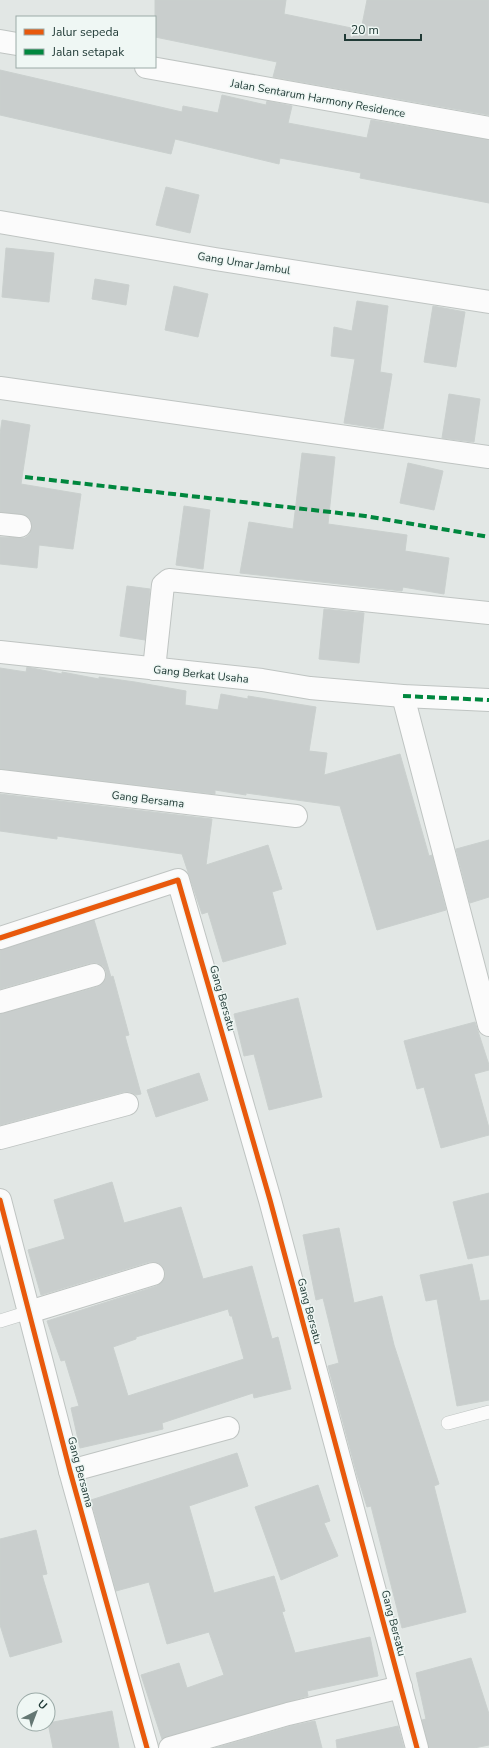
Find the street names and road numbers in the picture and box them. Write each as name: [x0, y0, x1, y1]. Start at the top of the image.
street label: Jalan Sentarum Harmony Residence: [228, 76, 407, 121]
street label: Gang Umar Jambul: [196, 249, 292, 278]
street label: Gang Berkat Usaha: [153, 662, 249, 687]
street label: Gang Bersama: [111, 788, 185, 811]
street label: Gang Bersatu: [206, 964, 239, 1033]
street label: Gang Bersatu: [294, 1277, 326, 1346]
street label: Gang Bersama: [64, 1435, 97, 1509]
street label: Gang Bersatu: [378, 1589, 410, 1658]

